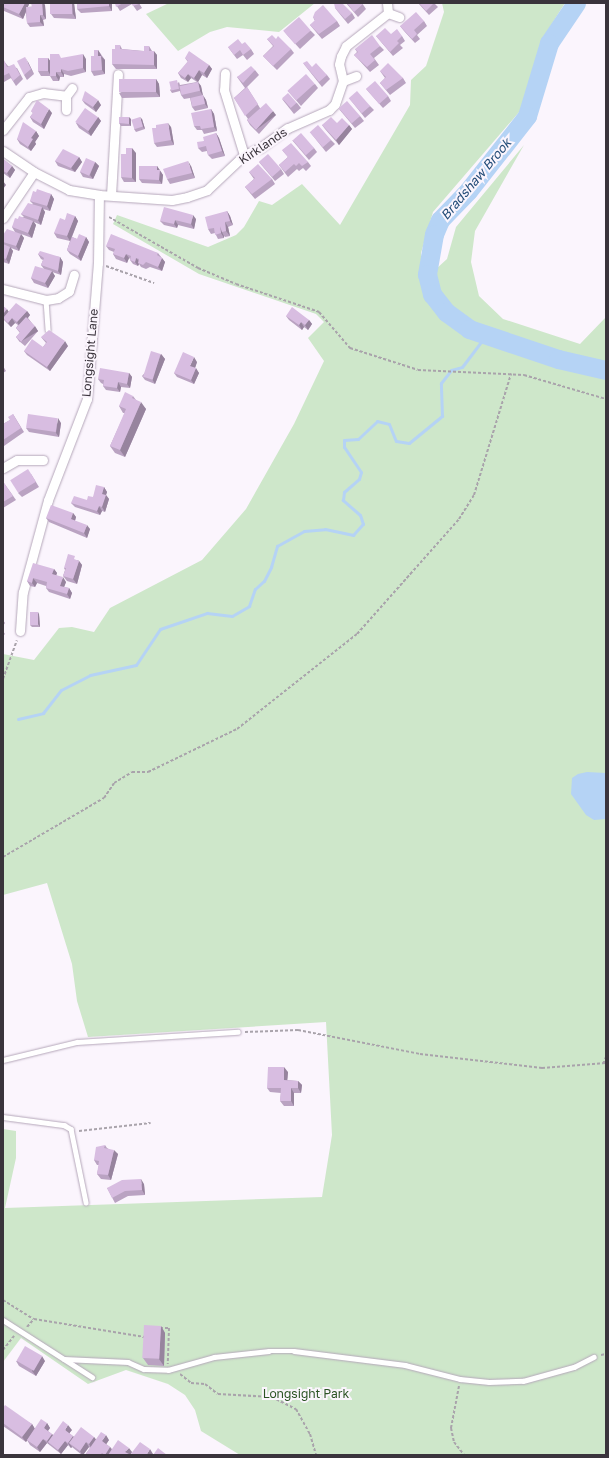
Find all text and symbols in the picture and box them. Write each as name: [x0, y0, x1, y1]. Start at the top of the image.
street label: Kirklands: [236, 125, 290, 167]
water label: Bradshaw Brook: [437, 135, 515, 223]
street label: Longsight Lane: [79, 308, 101, 398]
park label: Longsight Park: [263, 1387, 349, 1401]

